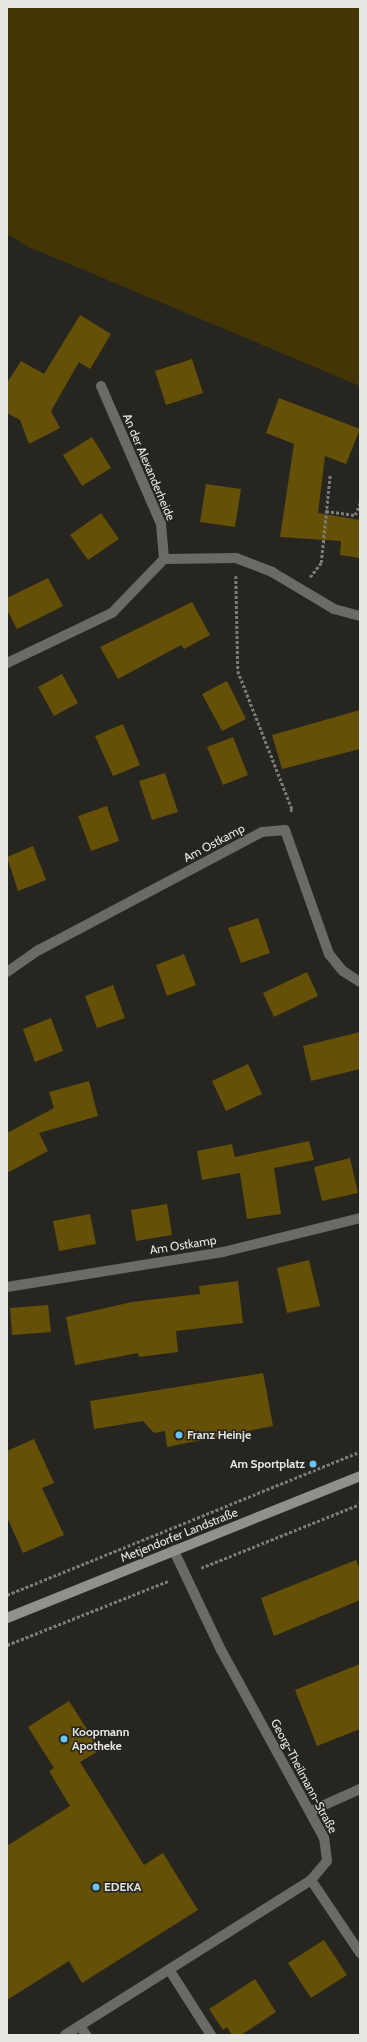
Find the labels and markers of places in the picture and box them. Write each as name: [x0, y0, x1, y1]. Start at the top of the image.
place label: Franz Heinje: [187, 1428, 251, 1442]
marker: Franz Heinje: [174, 1430, 184, 1440]
place label: Am Sportplatz: [230, 1457, 305, 1471]
marker: Am Sportplatz: [308, 1459, 318, 1469]
place label: Koopmann Apotheke: [72, 1725, 129, 1753]
marker: Koopmann Apotheke: [59, 1734, 69, 1744]
place label: EDEKA: [104, 1880, 141, 1894]
marker: EDEKA: [91, 1882, 101, 1892]

